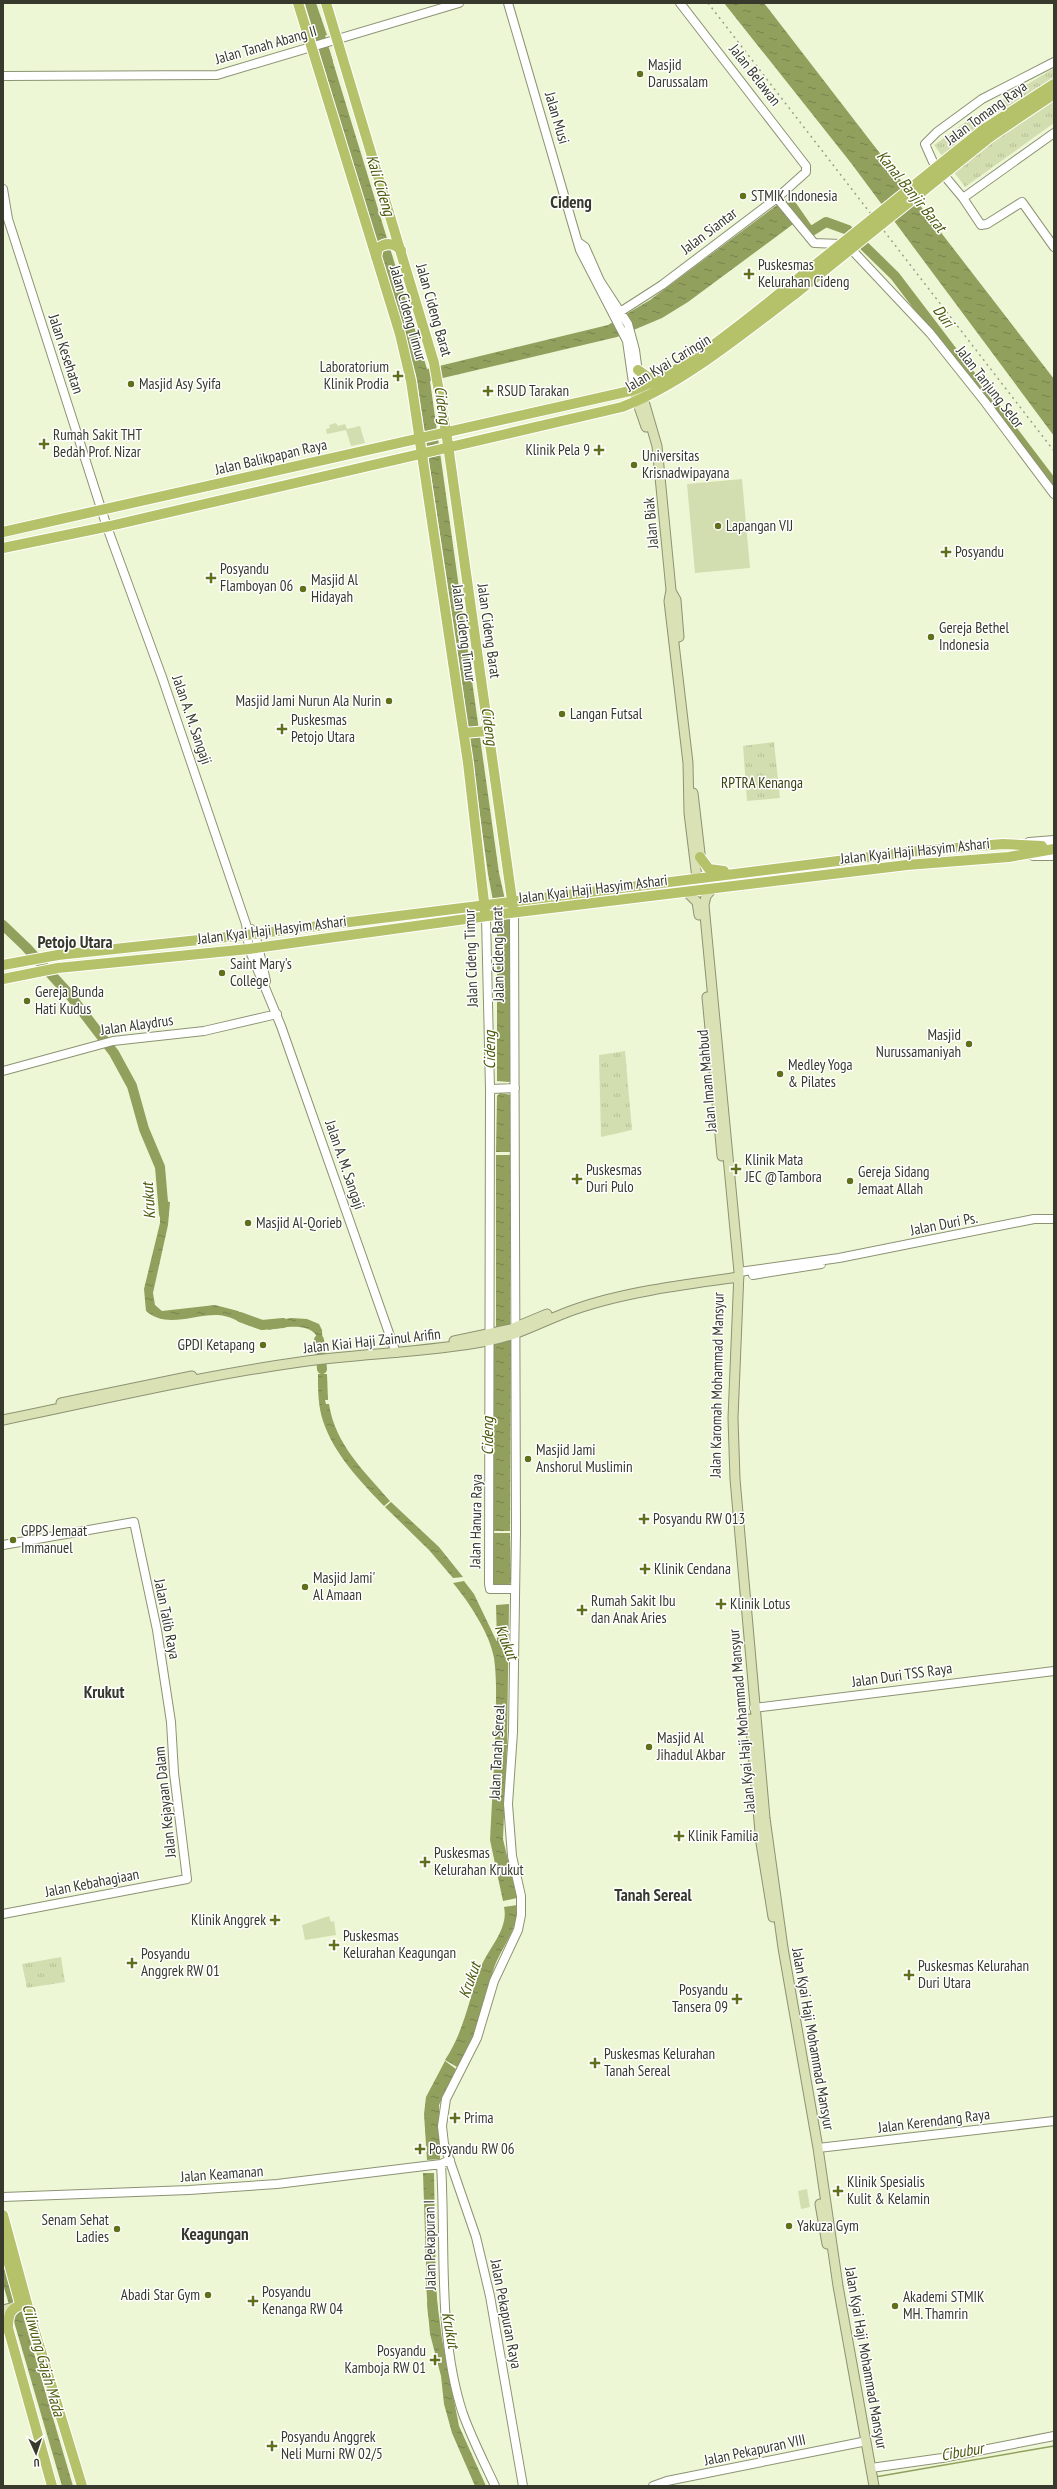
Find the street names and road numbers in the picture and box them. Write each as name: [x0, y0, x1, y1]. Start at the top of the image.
street label: Jalan Tanah Abang II: [212, 21, 319, 68]
street label: Jalan Belawan: [725, 39, 785, 109]
street label: Jalan Tomang Raya: [940, 76, 1031, 149]
street label: Jalan Musi: [541, 89, 574, 146]
street label: Jalan Siantar: [676, 203, 741, 258]
street label: Jalan Cideng Barat: [412, 261, 457, 358]
street label: Jalan Cideng Timur: [386, 262, 431, 363]
street label: Jalan Kesehatan: [44, 311, 88, 396]
street label: Jalan Kyai Caringin: [621, 330, 714, 396]
street label: Jalan Tanjung Selor: [952, 341, 1029, 432]
street label: Jalan Balikpapan Raya: [212, 434, 329, 479]
street label: Jalan Biak: [639, 497, 662, 550]
street label: Jalan Cideng Barat: [473, 581, 506, 679]
street label: Jalan Cideng Timur: [448, 582, 481, 684]
street label: Jalan A. M. Sangaji: [168, 672, 217, 767]
street label: Jalan Kyai Haji Hasyim Ashari: [838, 833, 991, 868]
street label: Jalan Kyai Haji Hasyim Ashari: [516, 870, 669, 907]
street label: Jalan Cideng Barat: [487, 906, 508, 1003]
street label: Jalan Cideng Timur: [459, 908, 482, 1008]
street label: Jalan Kyai Haji Hasyim Ashari: [195, 911, 348, 948]
street label: Jalan Alaydrus: [99, 1010, 174, 1039]
street label: Jalan Imam Mahbud: [693, 1029, 721, 1134]
street label: Jalan A. M. Sangaji: [321, 1117, 370, 1212]
street label: Jalan Duri Ps.: [908, 1208, 979, 1240]
street label: Jalan Karomah Mohammad Mansyur: [705, 1291, 728, 1479]
street label: Jalan Kiai Haji Zainul Arifin: [301, 1324, 442, 1357]
street label: Jalan Hanura Raya: [465, 1474, 486, 1569]
street label: Jalan Talib Raya: [150, 1576, 185, 1661]
street label: Jalan Kyai Haji Mohammad Mansyur: [724, 1627, 759, 1815]
street label: Jalan Duri TSS Raya: [850, 1658, 953, 1691]
street label: Jalan Tanah Sereal: [484, 1704, 508, 1801]
street label: Jalan Kejayaan Dalam: [149, 1746, 180, 1860]
street label: Jalan Kebahagiaan: [42, 1864, 140, 1901]
street label: Jalan Kyai Haji Mohammad Mansyur: [788, 1945, 839, 2132]
street label: Jalan Kerendang Raya: [876, 2104, 991, 2137]
street label: Jalan Keamanan: [179, 2161, 264, 2186]
street label: Jalan Pekapuran I: [419, 2200, 440, 2291]
street label: Jalan Pekapuran Raya: [486, 2257, 526, 2370]
street label: Jalan Kyai Haji Mohammad Mansyur: [841, 2264, 892, 2451]
street label: Jalan Pekapuran VIII: [701, 2429, 807, 2470]

